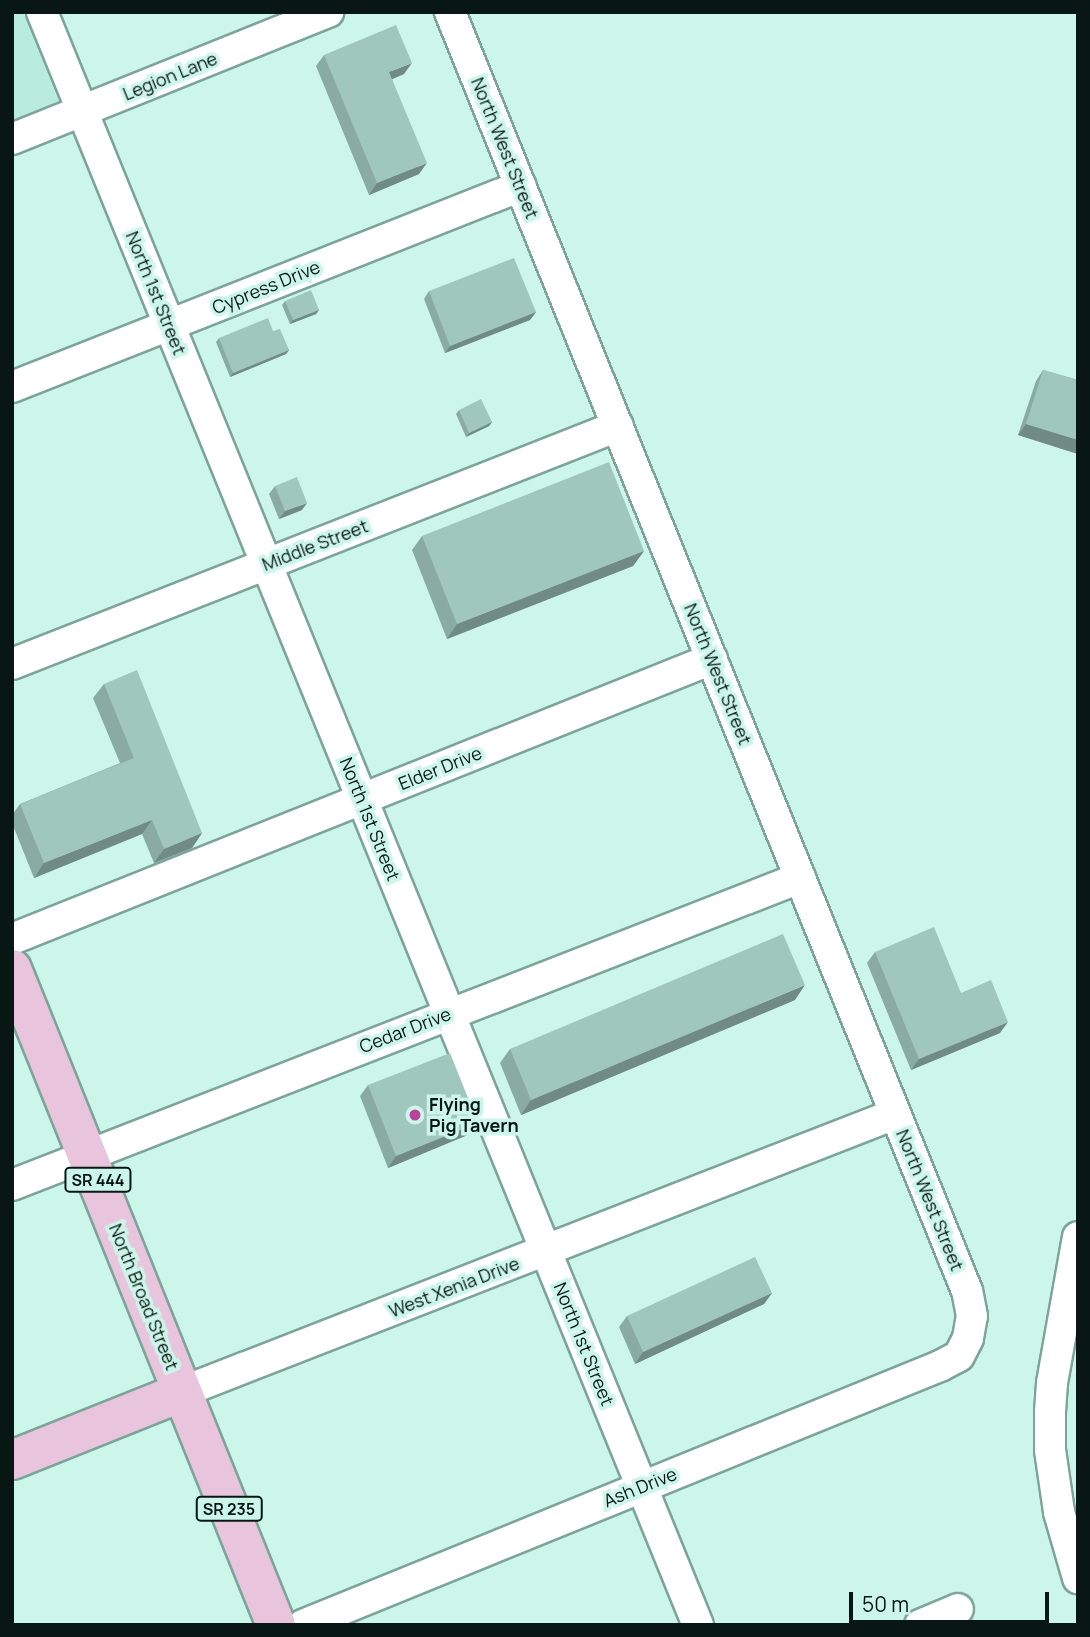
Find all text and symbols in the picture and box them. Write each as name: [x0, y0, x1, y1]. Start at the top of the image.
street label: Legion Lane: [120, 47, 220, 105]
street label: North West Street: [467, 74, 543, 222]
street label: North 1st Street: [121, 228, 191, 358]
street label: Cypress Drive: [209, 256, 323, 318]
street label: Middle Street: [259, 515, 371, 575]
street label: North West Street: [680, 600, 756, 748]
street label: Elder Drive: [395, 742, 485, 794]
street label: North 1st Street: [335, 754, 405, 884]
street label: Cedar Drive: [356, 1003, 454, 1057]
place label: Flying Pig Tavern: [429, 1094, 519, 1136]
marker: Flying Pig Tavern: [407, 1107, 423, 1123]
street label: North West Street: [892, 1126, 968, 1274]
road number: SR 444: [63, 1168, 133, 1192]
street label: North Broad Street: [105, 1221, 183, 1373]
street label: West Xenia Drive: [386, 1252, 522, 1322]
street label: North 1st Street: [549, 1279, 619, 1409]
street label: Ash Drive: [600, 1463, 680, 1511]
road number: SR 235: [196, 1497, 262, 1522]
scale bar: [852, 1578, 1052, 1622]
text: 50 m: [862, 1590, 909, 1618]

